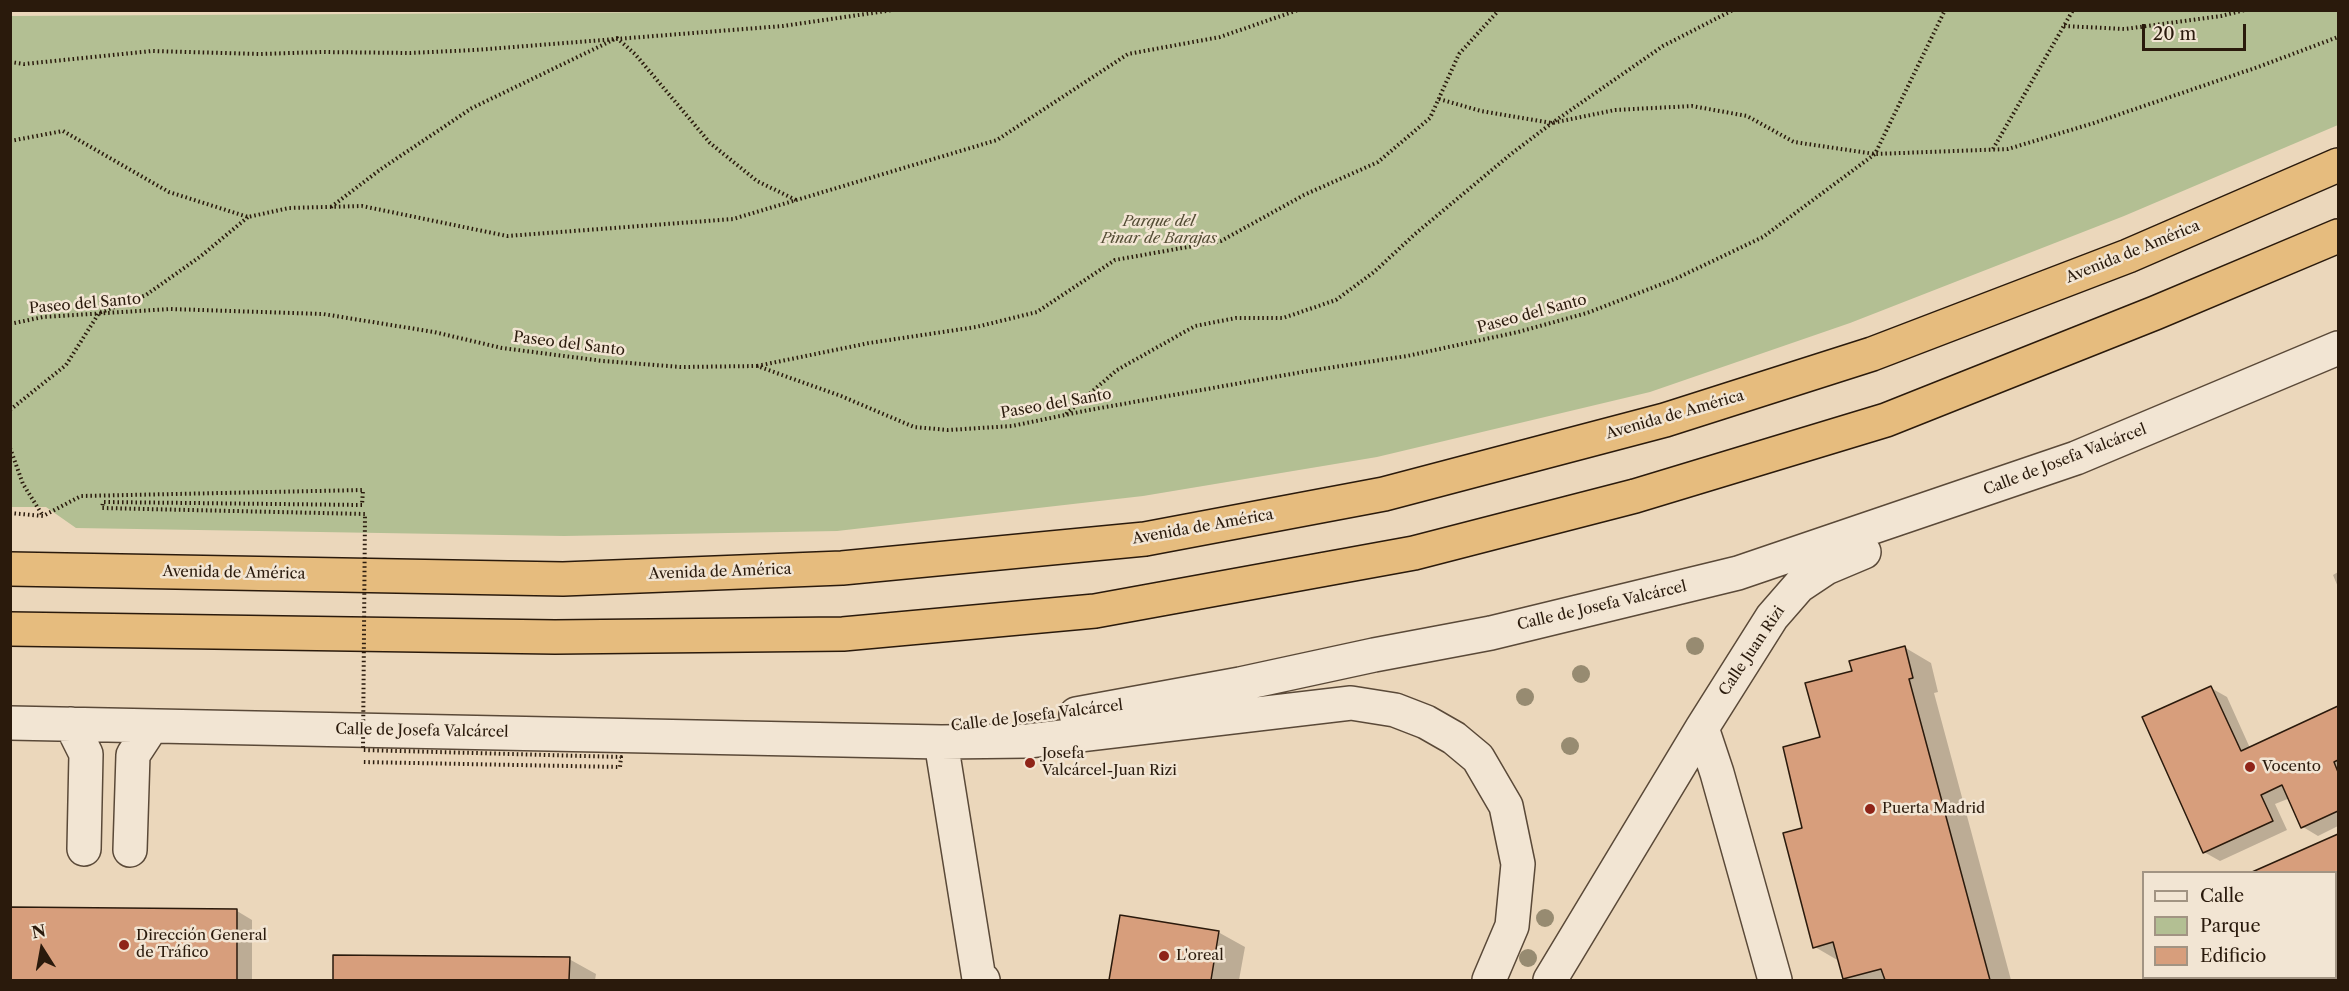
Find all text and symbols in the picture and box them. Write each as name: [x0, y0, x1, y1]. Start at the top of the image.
scale bar: [2145, 12, 2248, 50]
text: 20 m: [2153, 23, 2196, 45]
park label: Parque del Pinar de Barajas: [1101, 213, 1217, 248]
street label: Avenida de América: [2063, 217, 2203, 287]
street label: Paseo del Santo: [28, 290, 142, 318]
street label: Paseo del Santo: [1475, 291, 1589, 337]
street label: Paseo del Santo: [512, 328, 626, 360]
street label: Paseo del Santo: [999, 385, 1113, 423]
street label: Avenida de América: [1604, 387, 1746, 443]
street label: Calle de Josefa Valcárcel: [1981, 421, 2149, 499]
street label: Avenida de América: [1131, 506, 1275, 548]
street label: Avenida de América: [648, 561, 792, 583]
street label: Avenida de América: [162, 563, 306, 583]
street label: Calle de Josefa Valcárcel: [1516, 578, 1688, 634]
street label: Calle Juan Rizi: [1715, 603, 1789, 699]
street label: Calle de Josefa Valcárcel: [950, 697, 1124, 735]
street label: Calle de Josefa Valcárcel: [335, 720, 509, 742]
place label: Josefa Valcárcel-Juan Rizi: [1042, 745, 1177, 780]
marker: Josefa Valcárcel-Juan Rizi: [1023, 756, 1037, 770]
place label: Vocento: [2262, 758, 2321, 776]
marker: Vocento: [2243, 760, 2257, 774]
place label: Puerta Madrid: [1882, 800, 1985, 818]
marker: Puerta Madrid: [1863, 802, 1877, 816]
legend: [2142, 871, 2337, 979]
text: Calle: [2200, 885, 2244, 907]
text: Parque: [2200, 915, 2261, 937]
north arrow: [12, 919, 72, 979]
text: N: [30, 920, 47, 942]
place label: Dirección General de Tráfico: [136, 927, 267, 962]
marker: Dirección General de Tráfico: [117, 938, 131, 952]
text: Edificio: [2200, 945, 2266, 967]
place label: L'oreal: [1176, 947, 1224, 965]
marker: L'oreal: [1157, 949, 1171, 963]

